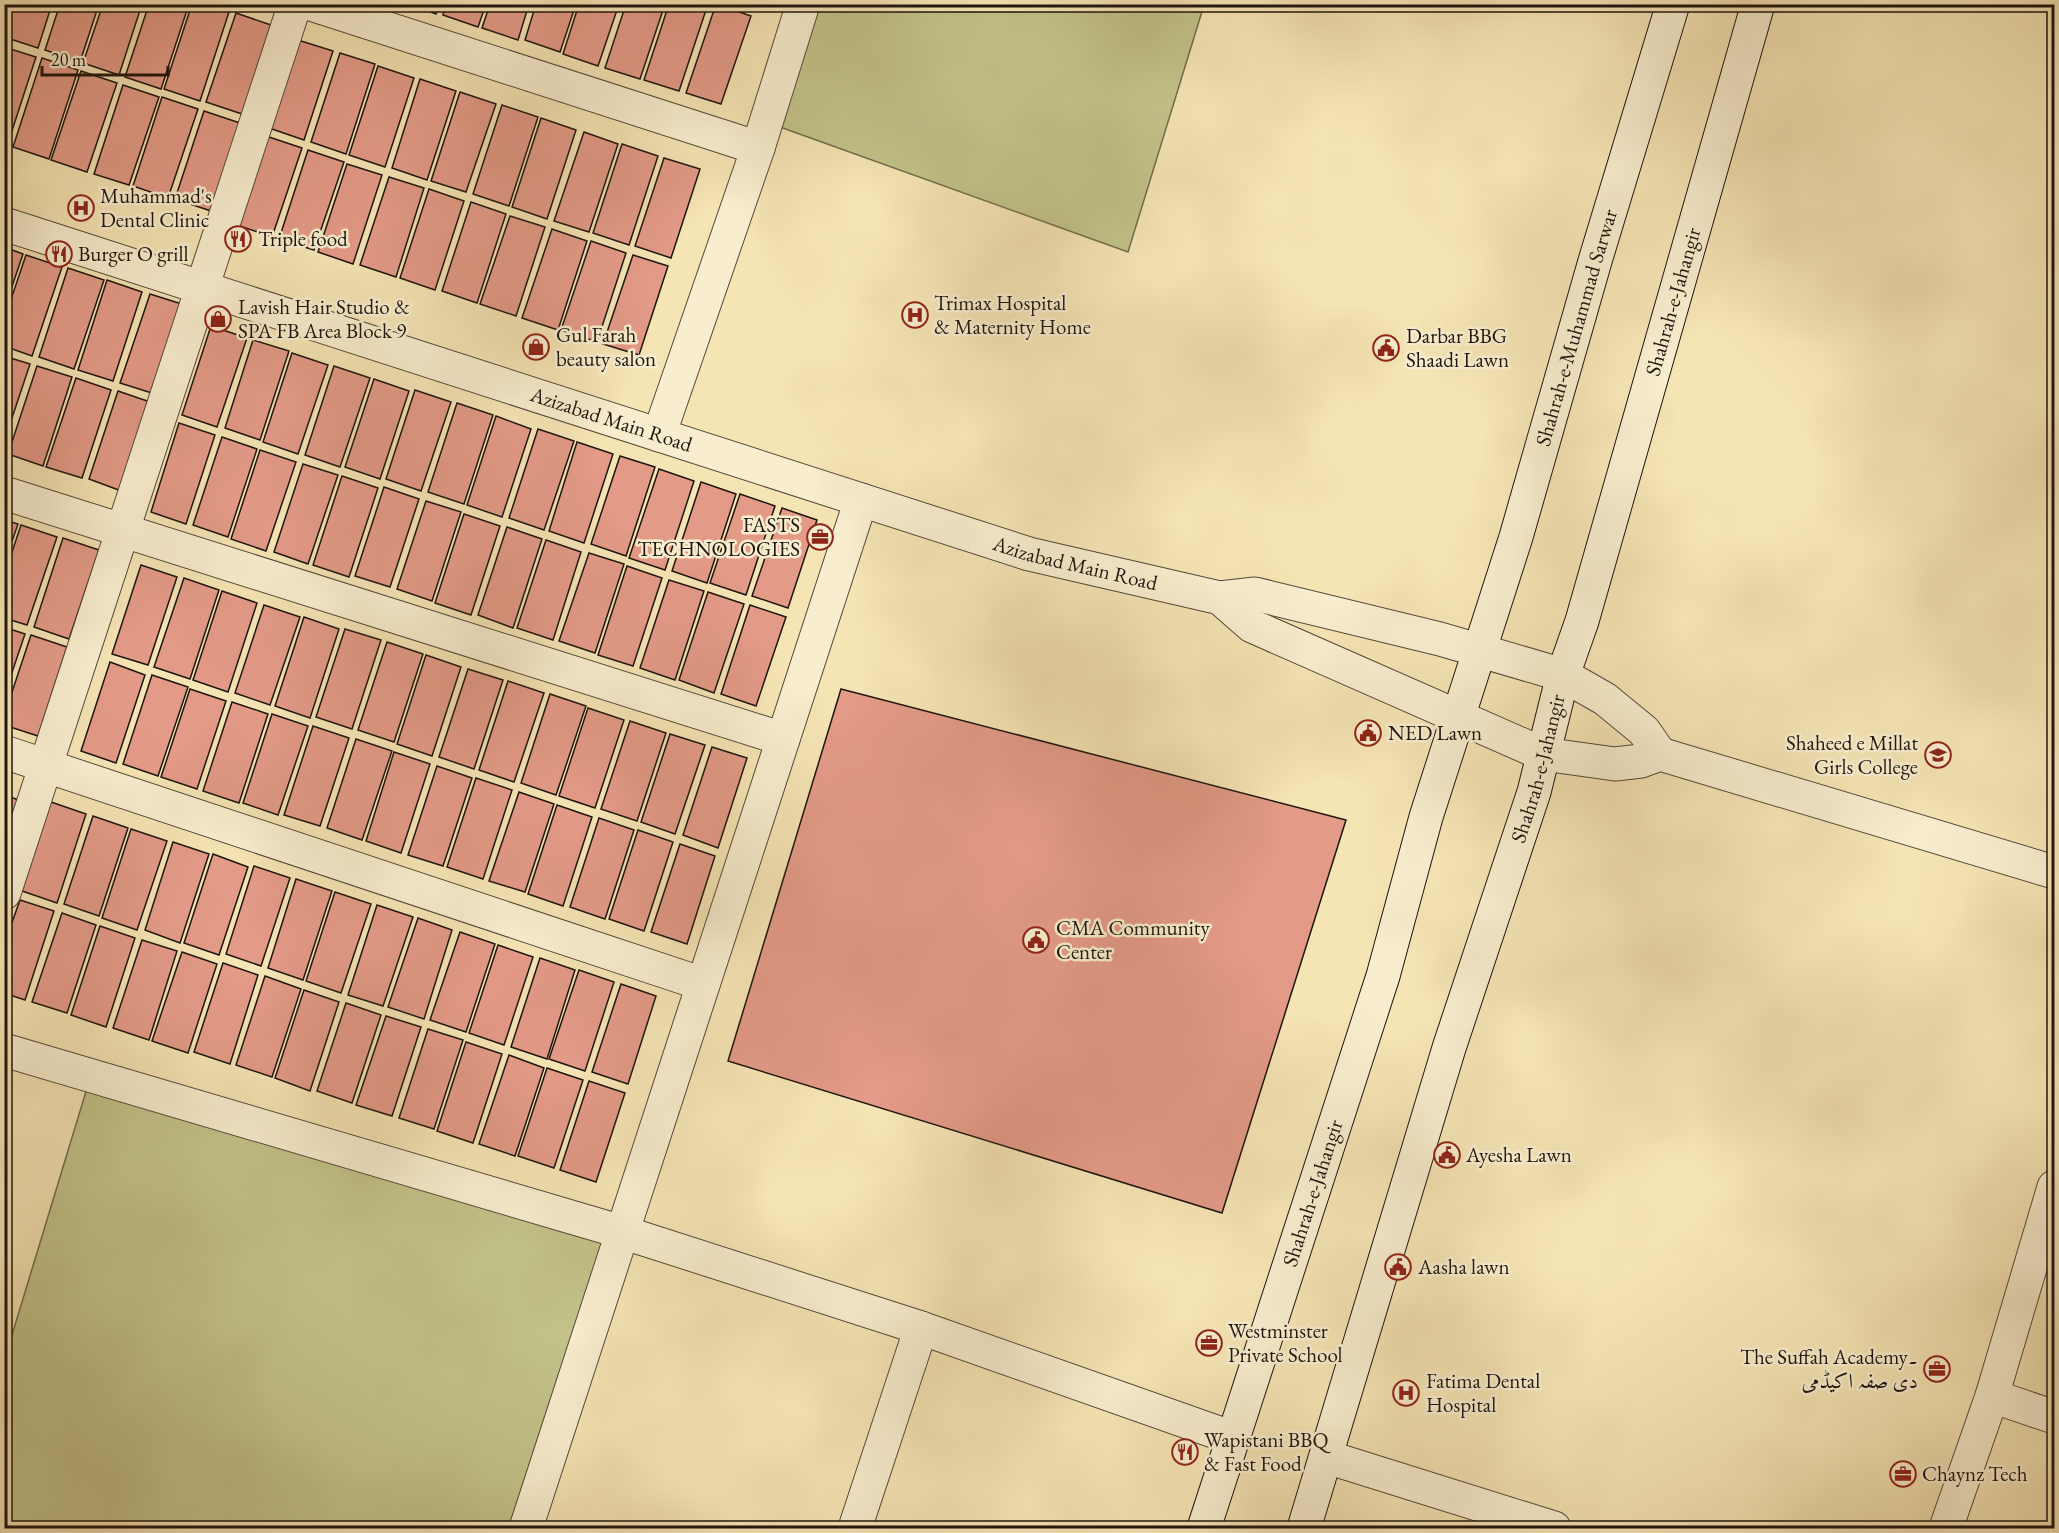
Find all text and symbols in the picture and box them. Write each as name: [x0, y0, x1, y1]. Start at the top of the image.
scale bar: [42, 39, 168, 77]
text: 20 m: [51, 48, 86, 71]
place label: Muhammad's Dental Clinic: [100, 182, 212, 233]
hospital icon: Muhammad's Dental Clinic: [66, 193, 96, 223]
street label: Shahrah-e-Muhammad Sarwar: [1529, 206, 1623, 449]
restaurant icon: Triple food: [223, 224, 253, 254]
street label: Shahrah-e-Jahangir: [1639, 224, 1707, 379]
place label: Triple food: [258, 225, 348, 252]
restaurant icon: Burger O grill: [44, 239, 74, 269]
place label: Burger O grill: [78, 240, 189, 267]
place label: Trimax Hospital & Maternity Home: [934, 289, 1091, 340]
place label: Lavish Hair Studio & SPA FB Area Block 9: [238, 293, 410, 344]
hospital icon: Trimax Hospital & Maternity Home: [900, 300, 930, 330]
shop icon: Lavish Hair Studio & SPA FB Area Block 9: [203, 304, 233, 334]
place label: Gul Farah beauty salon: [556, 321, 656, 372]
place label: Darbar BBG Shaadi Lawn: [1406, 322, 1509, 373]
shop icon: Gul Farah beauty salon: [521, 332, 551, 362]
public building icon: Darbar BBG Shaadi Lawn: [1371, 333, 1401, 363]
street label: Azizabad Main Road: [526, 380, 696, 458]
place label: FASTS TECHNOLOGIES: [637, 511, 800, 562]
office icon: FASTS TECHNOLOGIES: [805, 522, 835, 552]
street label: Azizabad Main Road: [989, 529, 1161, 596]
street label: Shahrah-e-Jahangir: [1504, 691, 1571, 846]
public building icon: NED Lawn: [1353, 718, 1383, 748]
place label: NED Lawn: [1388, 719, 1482, 746]
place label: Shaheed e Millat Girls College: [1786, 729, 1918, 780]
school or university icon: Shaheed e Millat Girls College: [1923, 740, 1953, 770]
place label: CMA Community Center: [1056, 914, 1210, 965]
public building icon: CMA Community Center: [1021, 925, 1051, 955]
street label: Shahrah-e-Jahangir: [1276, 1116, 1349, 1270]
public building icon: Ayesha Lawn: [1432, 1140, 1462, 1170]
place label: Ayesha Lawn: [1465, 1141, 1572, 1168]
public building icon: Aasha lawn: [1383, 1252, 1413, 1282]
place label: Aasha lawn: [1417, 1253, 1510, 1280]
place label: Westminster Private School: [1228, 1317, 1343, 1368]
office icon: Westminster Private School: [1194, 1328, 1224, 1358]
place label: The Suffah Academy۔ دی صفہ اکیڈمی: [1740, 1343, 1918, 1394]
office icon: The Suffah Academy۔ دی صفہ اکیڈمی: [1922, 1354, 1952, 1384]
place label: Fatima Dental Hospital: [1426, 1367, 1540, 1418]
hospital icon: Fatima Dental Hospital: [1391, 1378, 1421, 1408]
place label: Wapistani BBQ & Fast Food: [1204, 1426, 1331, 1477]
restaurant icon: Wapistani BBQ & Fast Food: [1170, 1437, 1200, 1467]
office icon: Chaynz Tech: [1888, 1459, 1918, 1489]
place label: Chaynz Tech: [1922, 1460, 2028, 1487]

